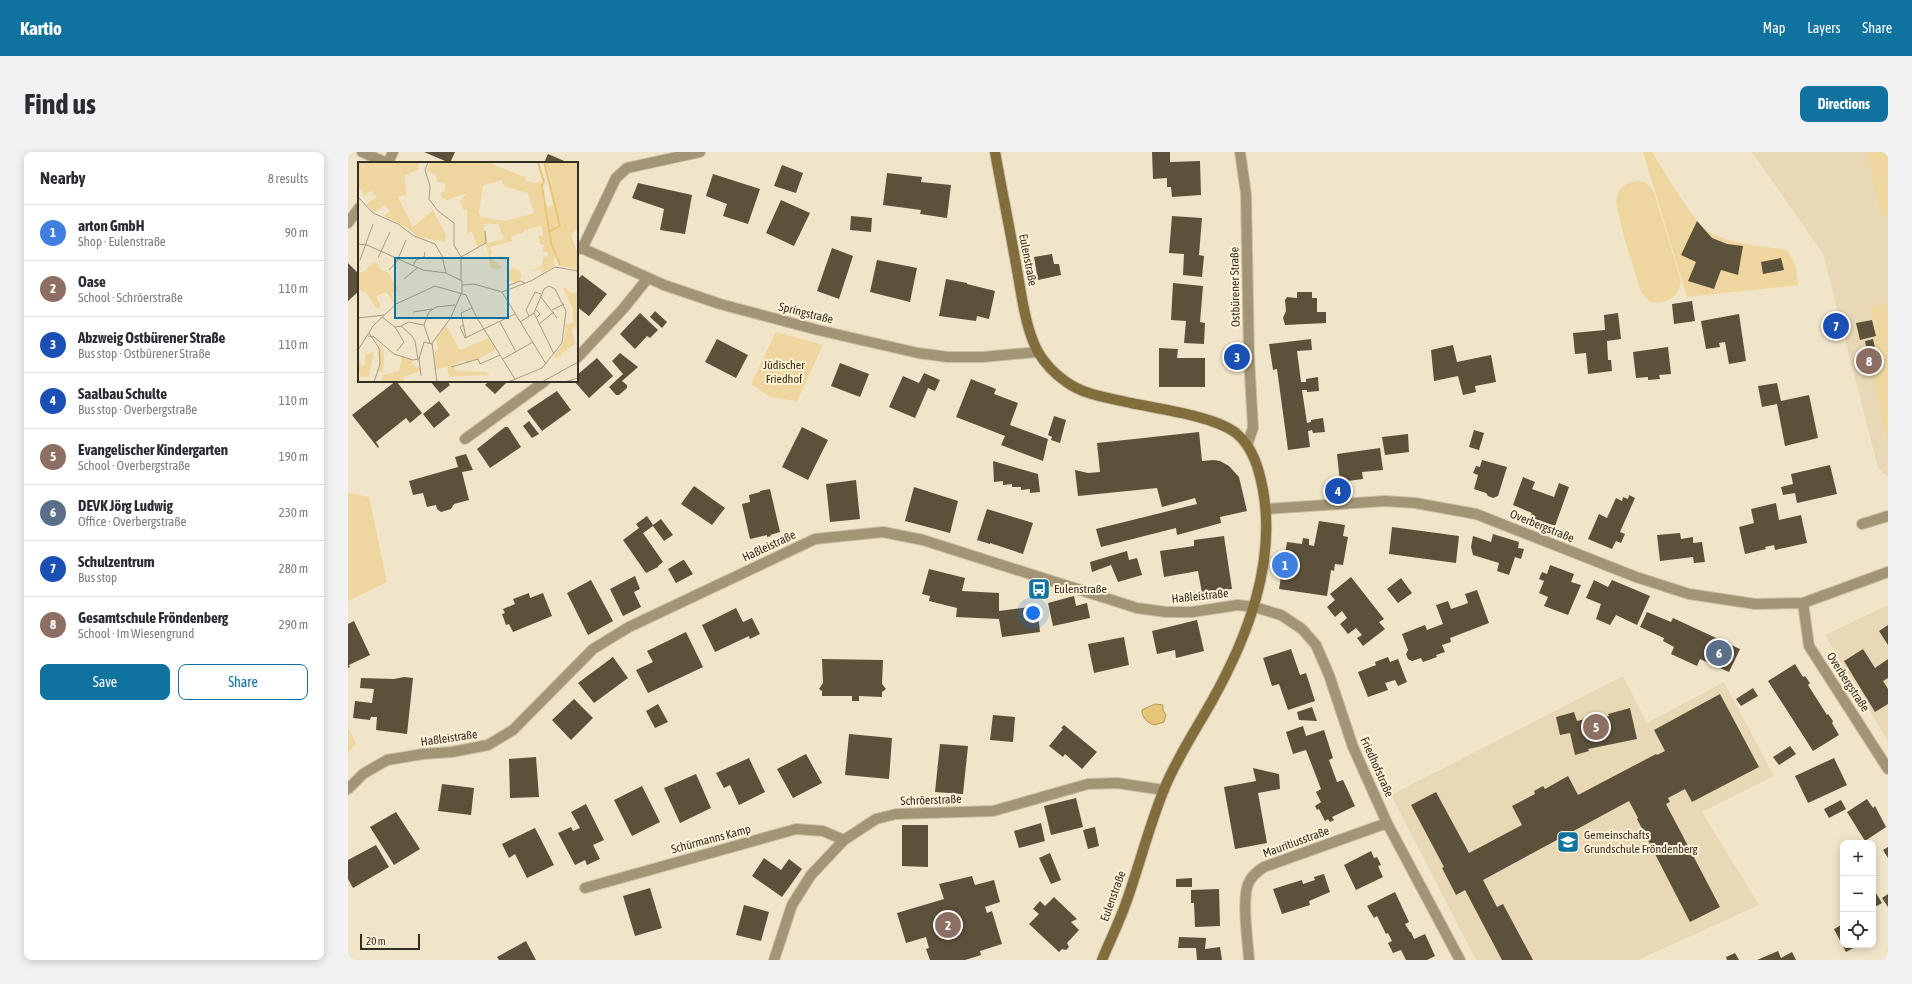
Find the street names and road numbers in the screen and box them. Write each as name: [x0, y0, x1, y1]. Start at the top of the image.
street label: Eulenstraße: [1016, 233, 1040, 287]
street label: Ostbürener Straße: [1227, 247, 1243, 327]
street label: Springstraße: [777, 299, 835, 327]
street label: Overbergstraße: [1508, 507, 1576, 545]
street label: Haßleistraße: [740, 528, 798, 564]
street label: Haßleistraße: [1171, 586, 1229, 606]
street label: Overbergstraße: [1824, 650, 1872, 714]
street label: Haßleistraße: [420, 727, 478, 749]
street label: Friedhofstraße: [1358, 735, 1396, 799]
street label: Schröerstraße: [900, 792, 962, 808]
street label: Schürmanns Kamp: [670, 822, 753, 856]
street label: Mauritiusstraße: [1261, 824, 1331, 860]
street label: Eulenstraße: [1097, 869, 1129, 923]

